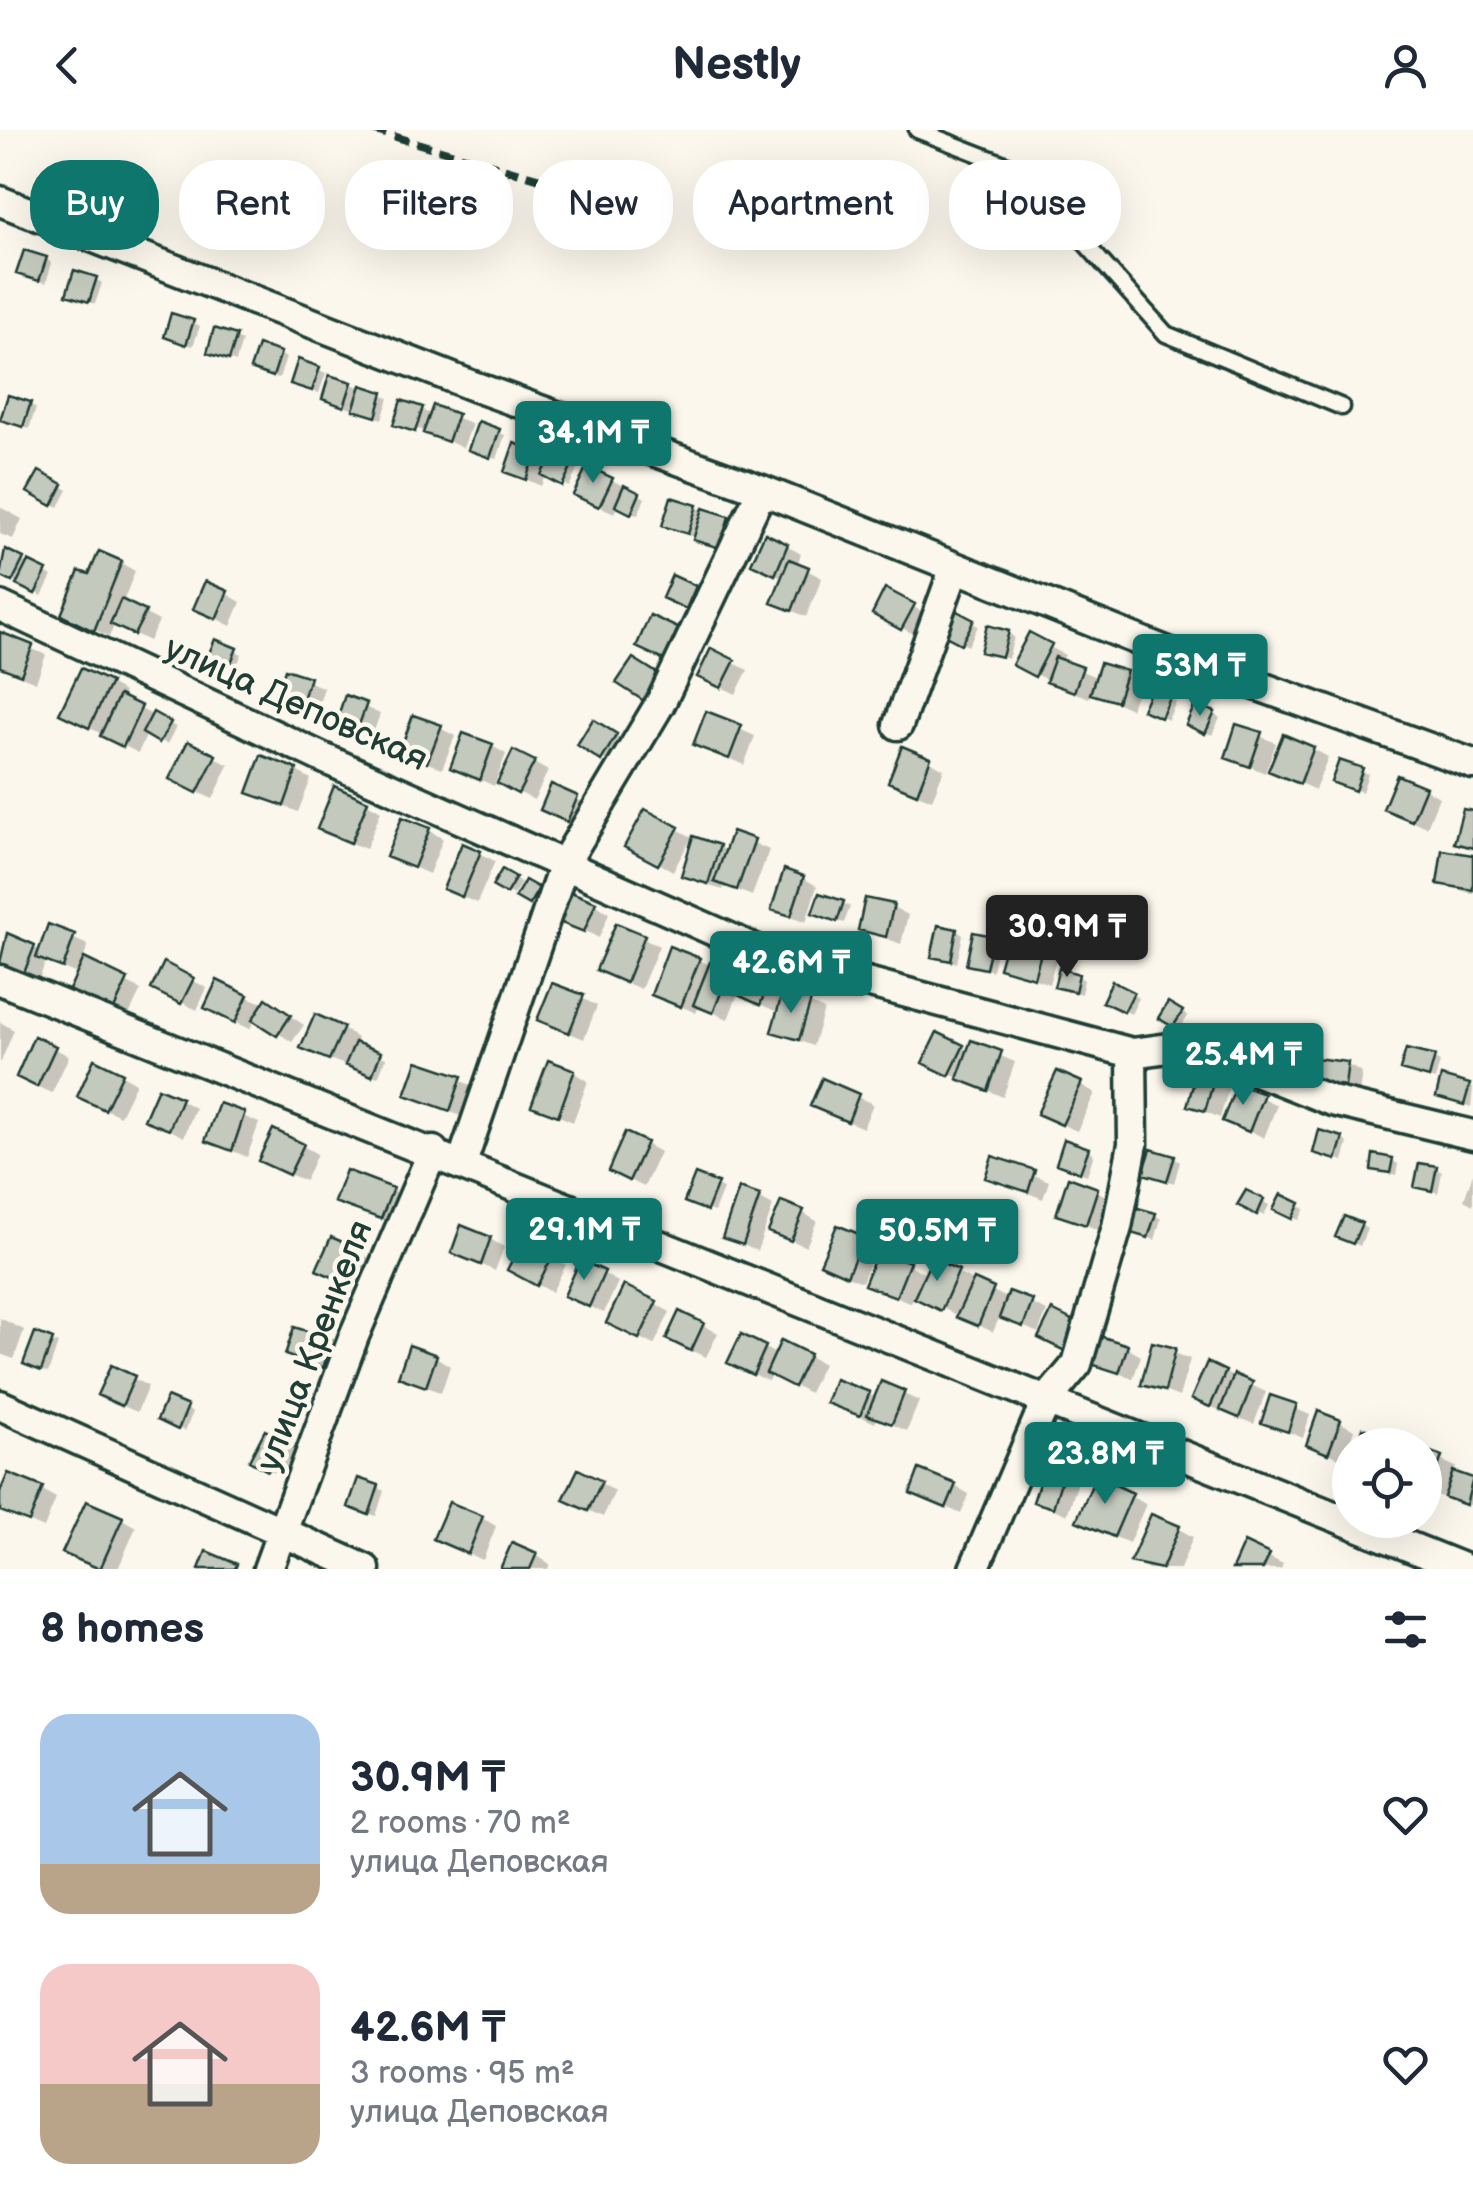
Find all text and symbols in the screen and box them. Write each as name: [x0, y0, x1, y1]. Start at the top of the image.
icon: back: [40, 38, 95, 93]
text: Nestly: [672, 38, 801, 93]
icon: person: [1378, 38, 1433, 93]
chip: Buy: [30, 160, 159, 250]
chip: Rent: [179, 160, 325, 250]
chip: Filters: [345, 160, 513, 250]
chip: New: [533, 160, 673, 250]
chip: Apartment: [693, 160, 929, 250]
chip: House: [949, 160, 1121, 250]
pin: 34.1M ₸: [501, 401, 685, 486]
text: 34.1M ₸: [537, 414, 649, 453]
street label: улица Деповская: [158, 627, 434, 781]
pin: 53M ₸: [1130, 634, 1270, 719]
text: 53M ₸: [1155, 647, 1245, 686]
pin: 30.9M ₸: [975, 895, 1159, 980]
text: 30.9M ₸: [1008, 908, 1126, 947]
pin: 42.6M ₸: [699, 931, 883, 1016]
text: 42.6M ₸: [732, 944, 850, 983]
pin: 25.4M ₸: [1151, 1023, 1335, 1108]
text: 25.4M ₸: [1184, 1036, 1302, 1075]
pin: 29.1M ₸: [492, 1198, 676, 1283]
pin: 50.5M ₸: [845, 1199, 1029, 1284]
text: 29.1M ₸: [528, 1211, 640, 1250]
text: 50.5M ₸: [878, 1212, 996, 1251]
street label: улица Кренкеля: [247, 1214, 383, 1478]
pin: 23.8M ₸: [1013, 1422, 1197, 1507]
map controls: [1332, 1428, 1442, 1538]
button: locate: [1332, 1428, 1442, 1538]
text: 23.8M ₸: [1046, 1435, 1164, 1474]
icon: filters: [1378, 1602, 1433, 1657]
text: 8 homes: [40, 1604, 204, 1655]
text: 30.9M ₸: [350, 1753, 505, 1804]
icon: home: [120, 1754, 240, 1874]
icon: heart: [1378, 1787, 1433, 1842]
text: 2 rooms · 70 m²: [350, 1804, 571, 1843]
text: улица Деповская: [350, 1843, 609, 1882]
text: 42.6M ₸: [350, 2003, 505, 2054]
icon: home: [120, 2004, 240, 2124]
icon: heart: [1378, 2037, 1433, 2092]
text: 3 rooms · 95 m²: [350, 2054, 575, 2093]
text: улица Деповская: [350, 2093, 609, 2132]

